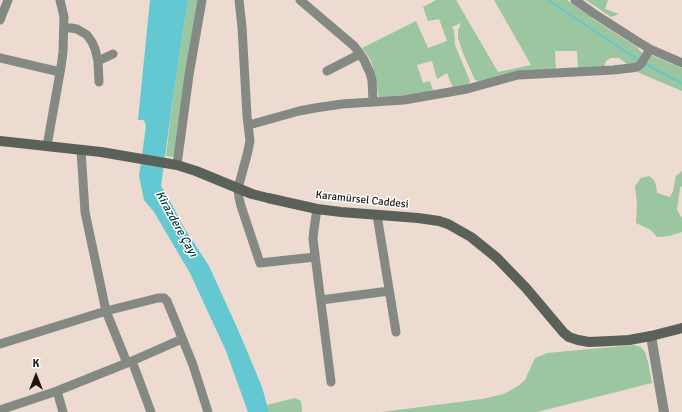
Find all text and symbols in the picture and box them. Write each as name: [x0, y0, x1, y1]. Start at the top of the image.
water label: Kirazdere Çayı: [152, 188, 200, 260]
street label: Karamürsel Caddesi: [315, 189, 409, 211]
north arrow: [16, 356, 56, 396]
text: K: [33, 357, 39, 370]

